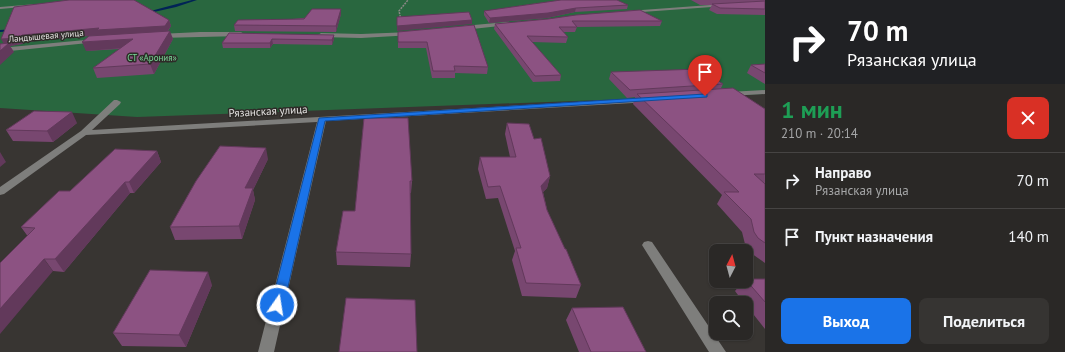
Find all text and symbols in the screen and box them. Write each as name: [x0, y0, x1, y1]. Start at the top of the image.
text: 70 m: [847, 12, 908, 49]
icon: right: [781, 16, 833, 68]
street label: Ландышевая улица: [7, 27, 84, 44]
text: Рязанская улица: [847, 48, 977, 71]
park label: СТ «Арония»: [127, 52, 177, 63]
pin: [688, 55, 722, 96]
icon: arrive: [694, 61, 716, 83]
text: 1 мин: [781, 94, 843, 125]
button: close: [1007, 97, 1049, 139]
street label: Рязанская улица: [228, 102, 308, 120]
text: 210 m · 20:14: [781, 125, 858, 142]
text: Направо: [815, 163, 871, 182]
icon: right: [781, 170, 803, 192]
text: 70 m: [1016, 171, 1049, 190]
text: Рязанская улица: [815, 182, 909, 199]
icon: arrive: [781, 226, 803, 248]
text: Пункт назначения: [815, 227, 933, 246]
text: 140 m: [1008, 227, 1049, 246]
north arrow: [709, 244, 753, 288]
map controls: [709, 244, 753, 340]
position arrow: [256, 284, 298, 326]
button: search: [709, 296, 753, 340]
button: Выход: [781, 298, 911, 344]
button: Поделиться: [919, 298, 1049, 344]

